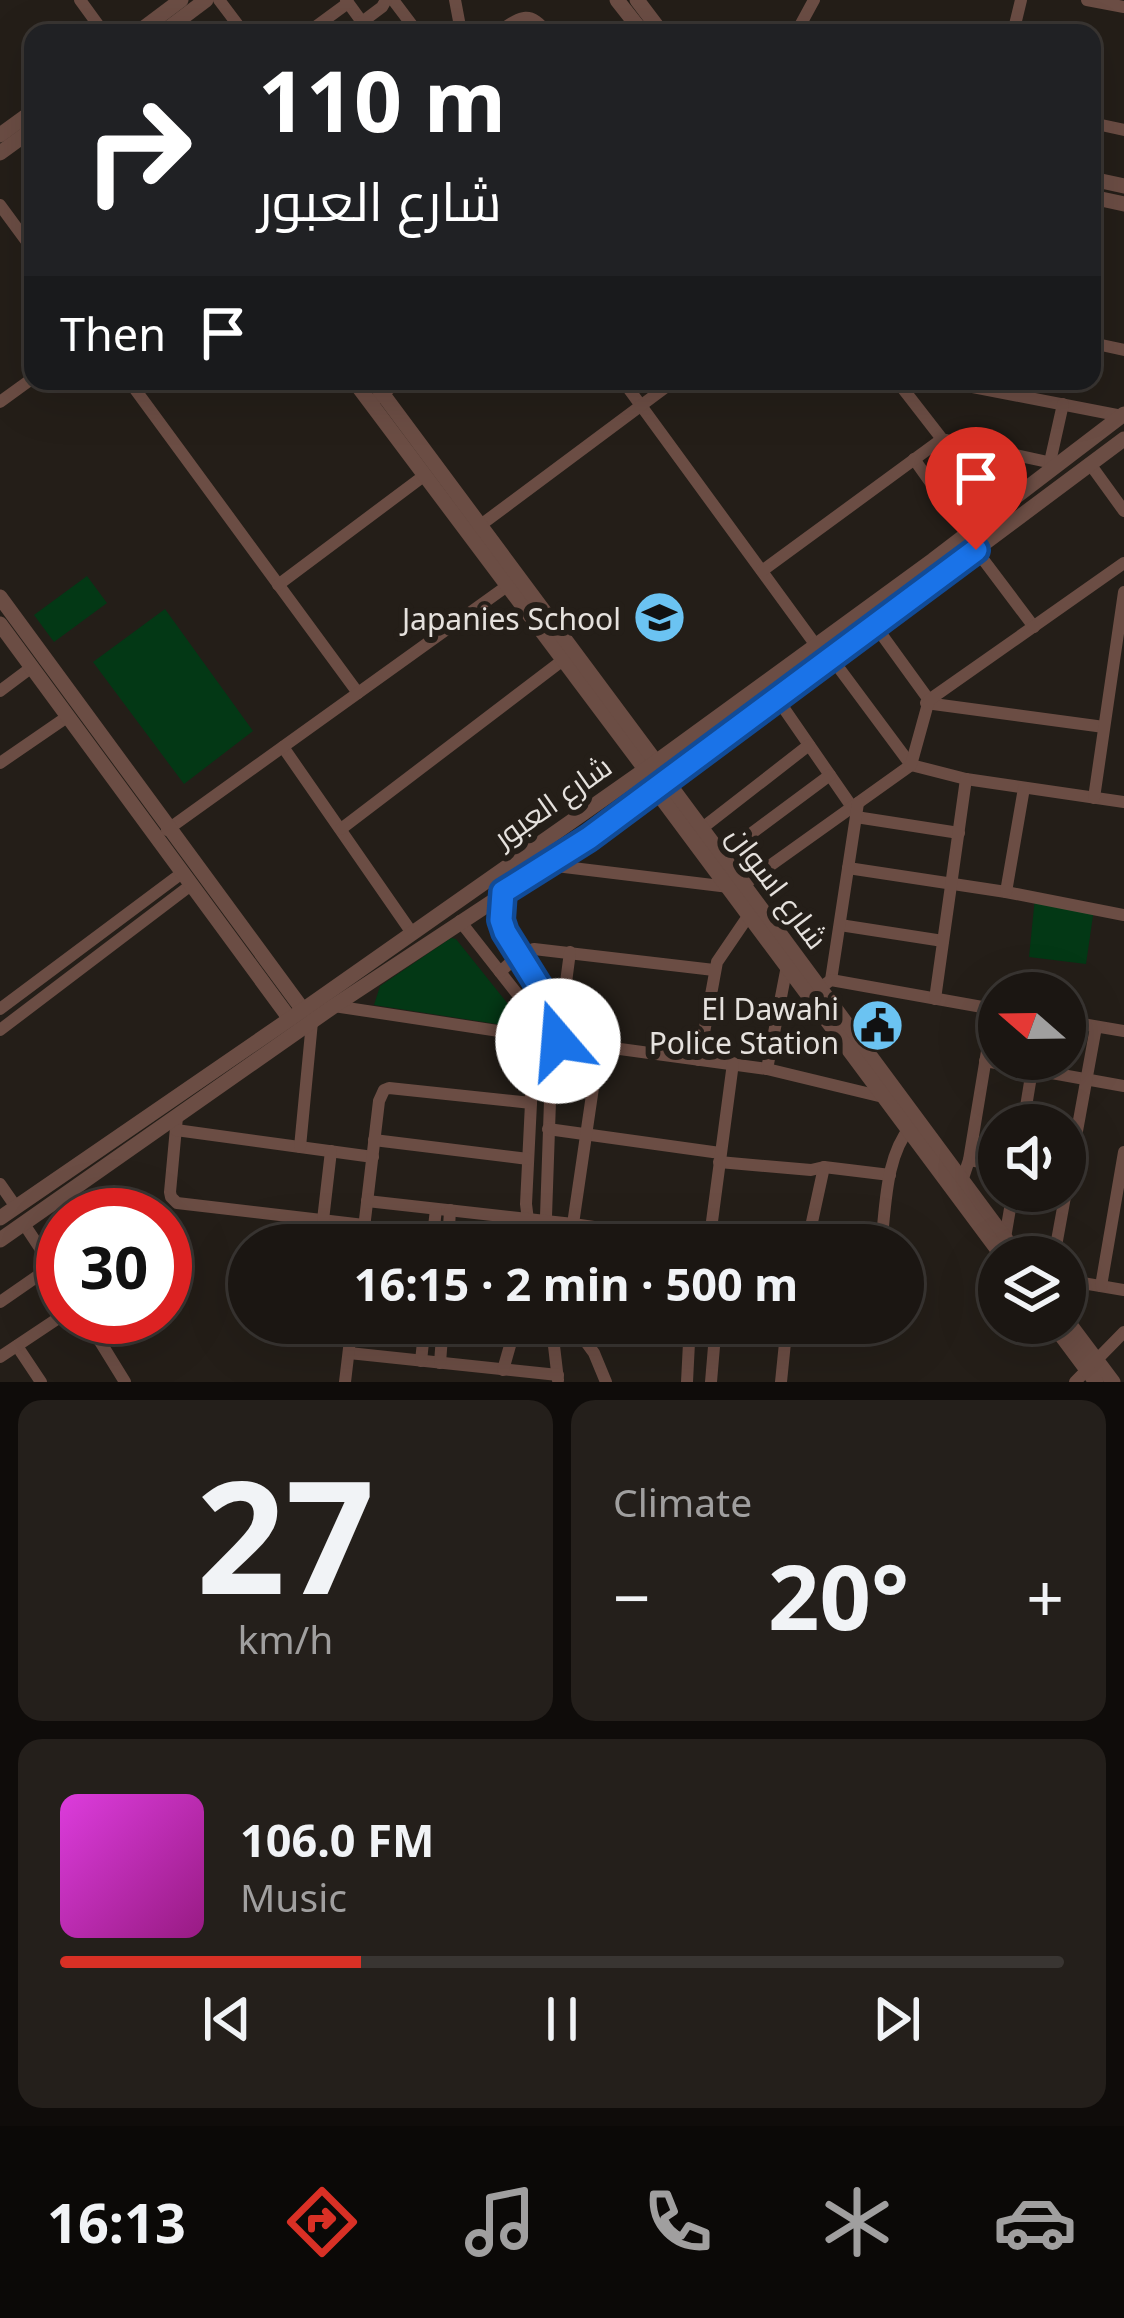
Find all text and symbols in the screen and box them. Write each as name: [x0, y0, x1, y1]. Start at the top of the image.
text: 110 m: [258, 42, 506, 157]
icon: right: [60, 72, 216, 228]
text: شارع العبور: [258, 163, 502, 237]
icon: arrive: [190, 300, 256, 366]
text: Then: [60, 303, 166, 364]
pin: [925, 427, 1027, 550]
icon: arrive: [943, 445, 1009, 511]
school or university icon: Japanies School: [632, 590, 688, 646]
place label: Japanies School: [399, 598, 621, 639]
street label: شارع العبور: [483, 745, 620, 859]
street label: شارع اسوان: [717, 817, 838, 958]
north arrow: [978, 972, 1086, 1080]
map controls: [978, 972, 1086, 1344]
position arrow: [495, 978, 621, 1104]
place label: El Dawahi Police Station: [649, 988, 839, 1063]
public building icon: El Dawahi Police Station: [850, 997, 906, 1053]
button: sound: [978, 1104, 1086, 1212]
speed limit sign: 30: [36, 1188, 192, 1344]
button: layers: [978, 1236, 1086, 1344]
text: 16:15 · 2 min · 500 m: [354, 1253, 798, 1314]
text: 27: [196, 1427, 375, 1640]
text: Climate: [613, 1475, 752, 1528]
text: 20°: [768, 1534, 909, 1656]
text: −: [613, 1551, 651, 1641]
text: +: [1026, 1551, 1064, 1641]
text: km/h: [238, 1612, 333, 1665]
text: 106.0 FM: [240, 1809, 434, 1870]
text: Music: [240, 1870, 347, 1923]
icon: previous: [194, 1986, 260, 2052]
icon: pause: [529, 1986, 595, 2052]
icon: next: [864, 1986, 930, 2052]
icon: directions: [280, 2180, 364, 2264]
icon: music: [458, 2180, 542, 2264]
icon: phone: [636, 2180, 720, 2264]
icon: climate: [815, 2180, 899, 2264]
icon: car: [993, 2180, 1077, 2264]
text: 16:13: [47, 2185, 186, 2259]

